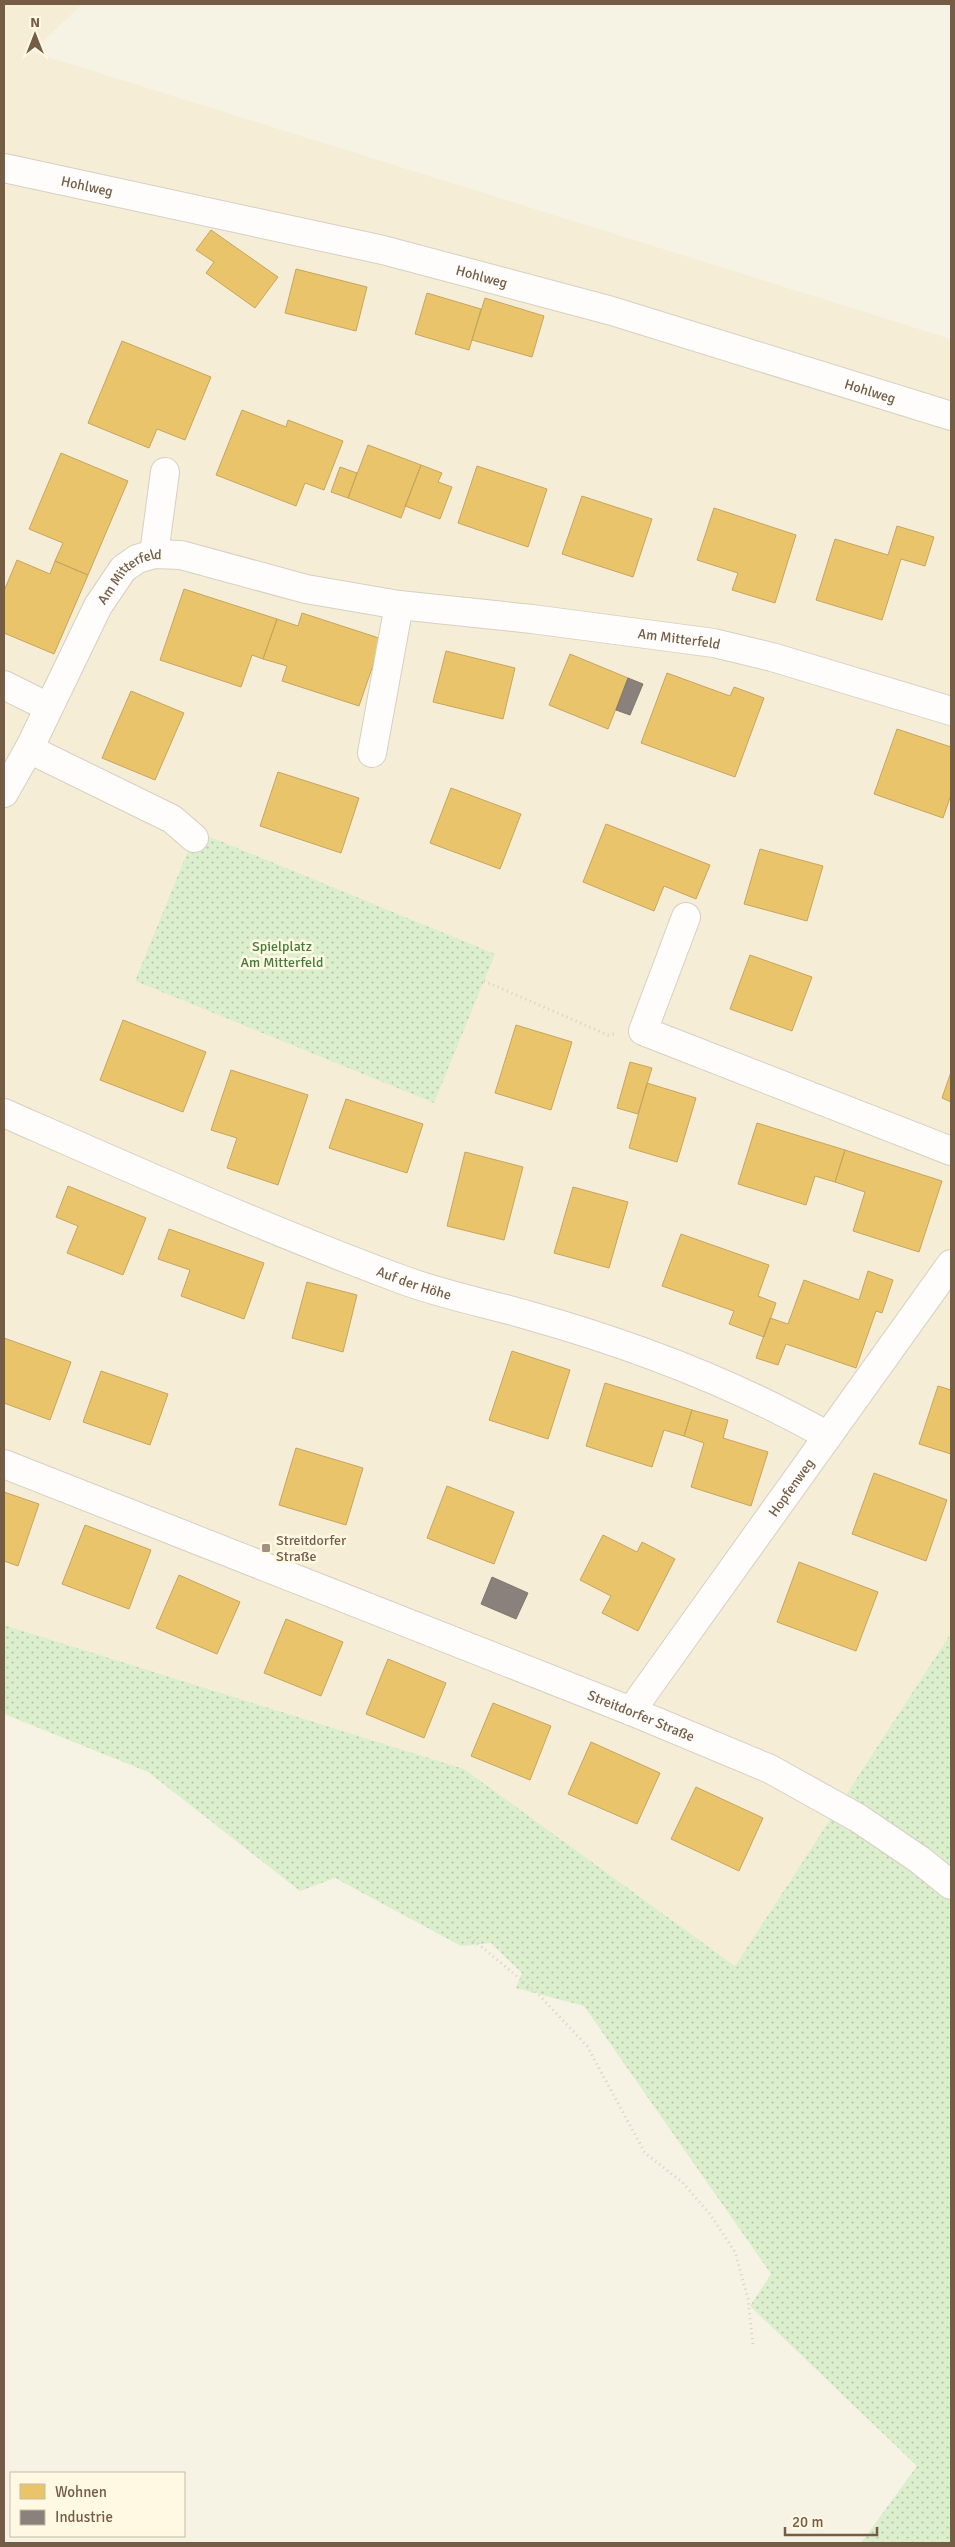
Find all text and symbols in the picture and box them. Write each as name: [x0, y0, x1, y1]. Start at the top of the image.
north arrow: [10, 10, 60, 60]
text: N: [30, 14, 40, 31]
street label: Hohlweg: [59, 173, 115, 200]
street label: Hohlweg: [454, 262, 509, 292]
street label: Hohlweg: [842, 376, 898, 407]
street label: Am Mitterfeld: [94, 546, 162, 608]
street label: Am Mitterfeld: [637, 625, 722, 653]
park label: Spielplatz Am Mitterfeld: [240, 938, 324, 971]
street label: Auf der Höhe: [374, 1263, 453, 1304]
street label: Hopfenweg: [765, 1455, 818, 1520]
place label: Streitdorfer Straße: [276, 1532, 347, 1565]
marker: Streitdorfer Straße: [260, 1542, 272, 1554]
street label: Streitdorfer Straße: [585, 1687, 697, 1746]
legend: [10, 2472, 185, 2537]
text: Wohnen: [55, 2483, 107, 2501]
scale bar: [785, 2504, 878, 2536]
text: Industrie: [55, 2508, 113, 2526]
text: 20 m: [792, 2513, 823, 2531]

